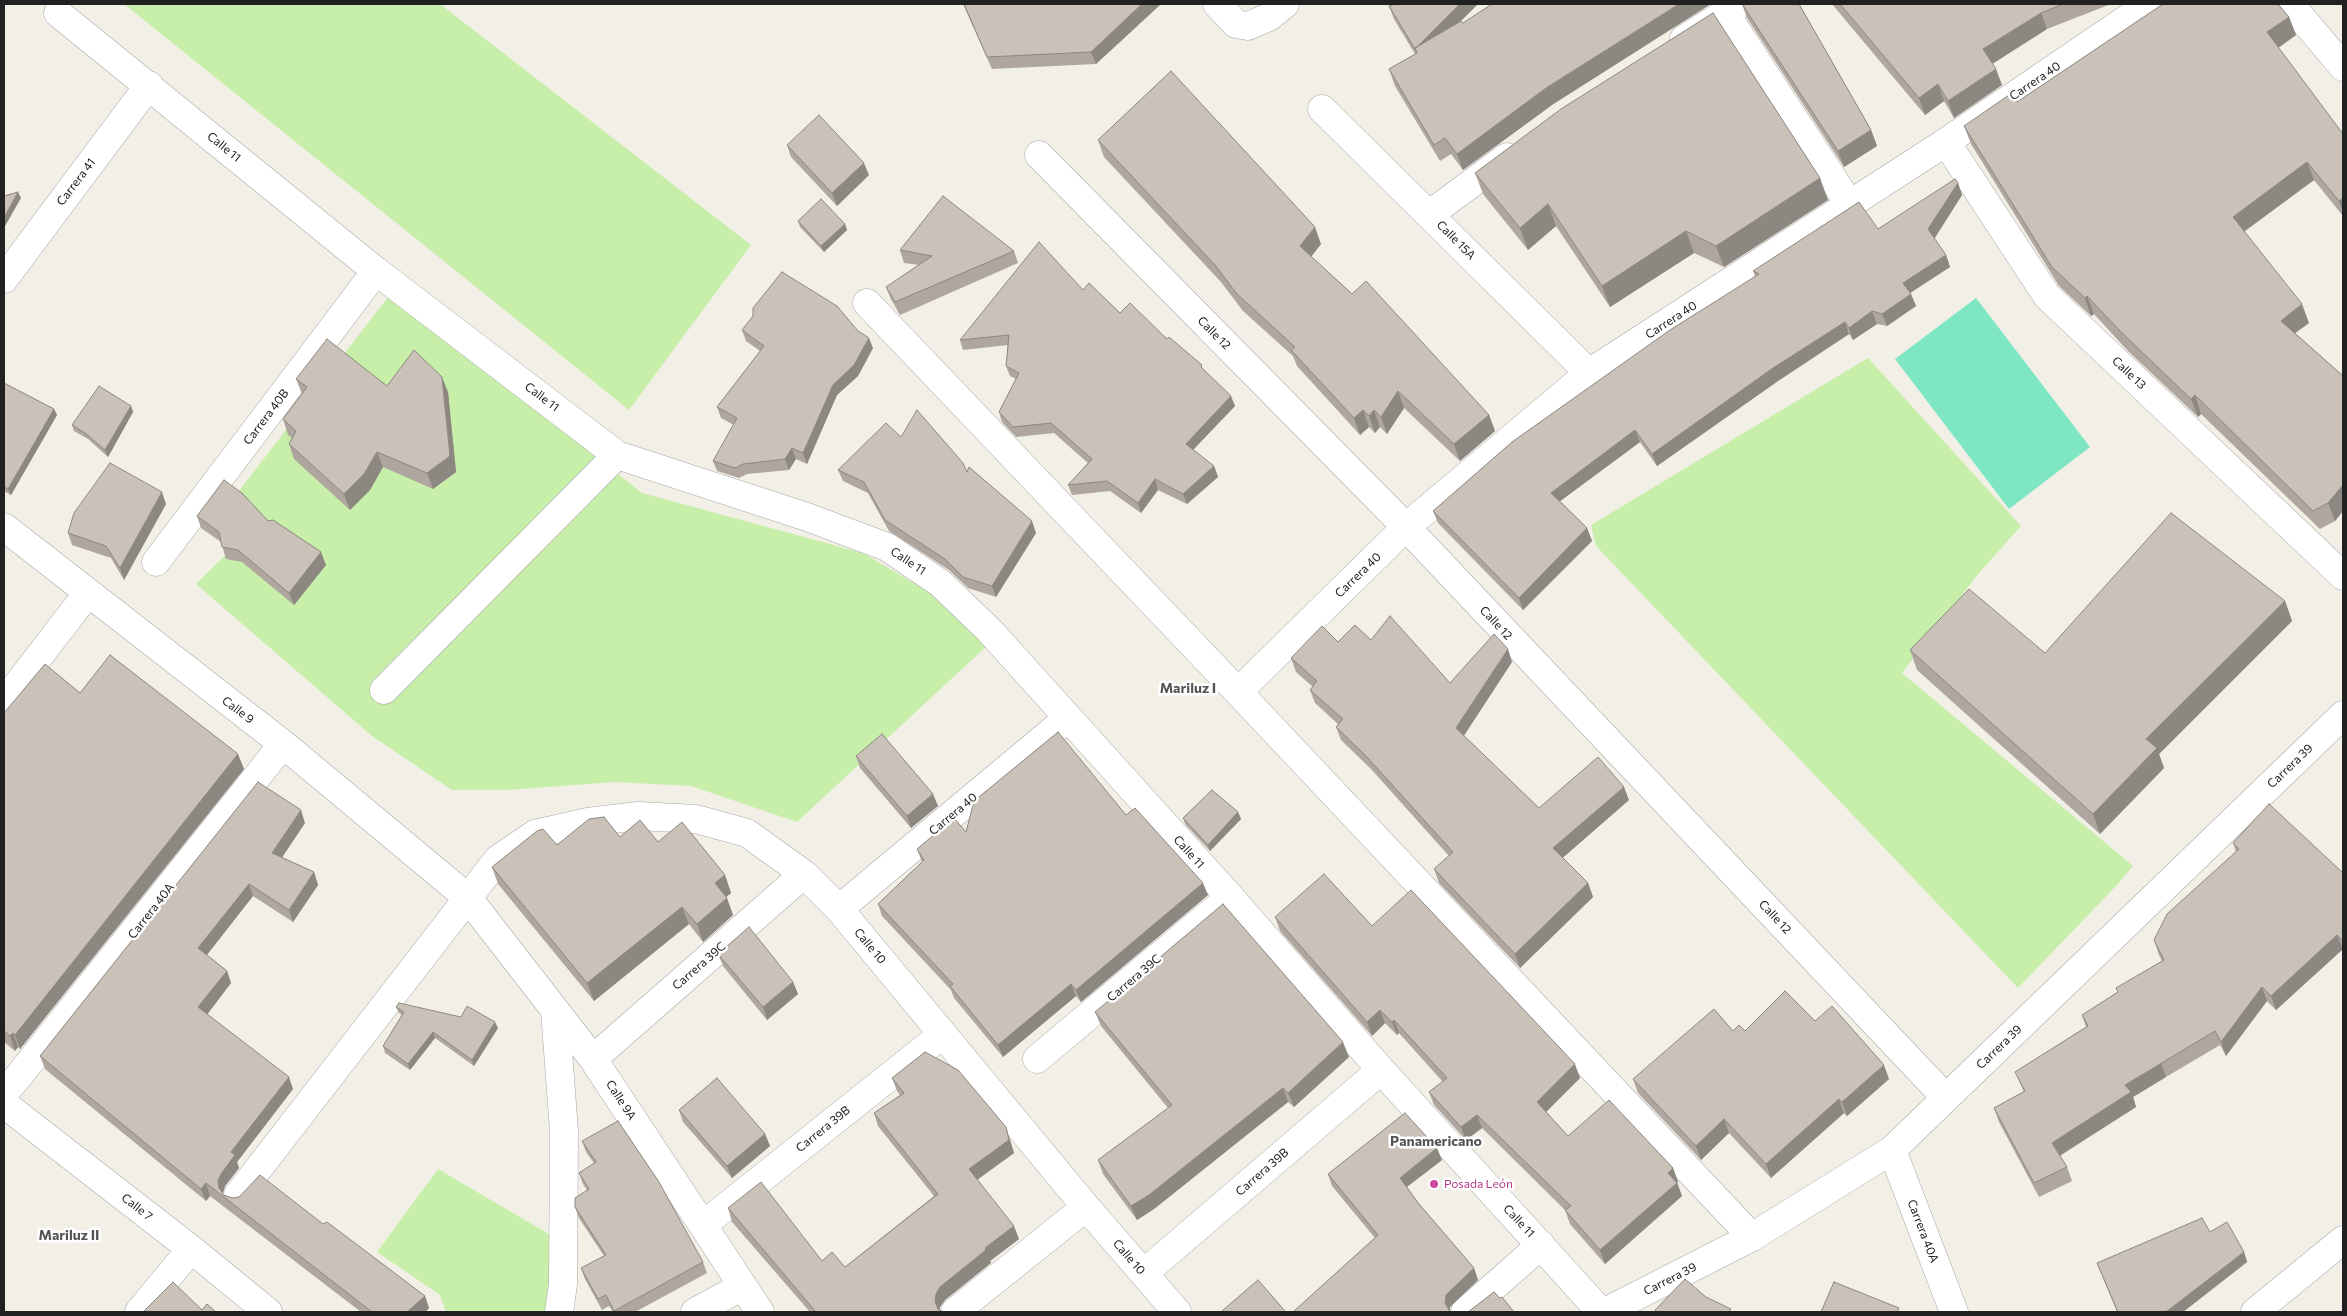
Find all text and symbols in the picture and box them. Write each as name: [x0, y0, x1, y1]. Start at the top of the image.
street label: Carrera 40: [2007, 59, 2063, 103]
street label: Calle 11: [204, 129, 244, 165]
street label: Carrera 41: [54, 156, 98, 208]
street label: Calle 15A: [1433, 217, 1479, 263]
street label: Carrera 40: [1643, 298, 1699, 342]
street label: Calle 12: [1194, 313, 1234, 353]
street label: Calle 13: [2109, 354, 2149, 392]
street label: Calle 11: [522, 379, 562, 415]
street label: Carrera 40B: [240, 386, 292, 448]
street label: Calle 11: [888, 544, 928, 578]
street label: Carrera 40: [1332, 550, 1384, 600]
street label: Calle 12: [1477, 603, 1515, 643]
district label: Mariluz I: [1160, 680, 1216, 696]
street label: Calle 9: [219, 693, 257, 727]
street label: Carrera 39: [2264, 741, 2316, 791]
street label: Carrera 40: [926, 790, 980, 838]
street label: Calle 11: [1170, 833, 1208, 871]
street label: Carrera 40A: [125, 880, 177, 942]
street label: Calle 12: [1756, 897, 1794, 937]
street label: Calle 10: [851, 925, 889, 967]
street label: Carrera 39C: [669, 939, 729, 993]
street label: Carrera 39C: [1104, 951, 1164, 1005]
street label: Carrera 39: [1973, 1022, 2025, 1072]
street label: Calle 9A: [603, 1077, 639, 1123]
street label: Carrera 39B: [793, 1103, 853, 1155]
district label: Panamericano: [1390, 1133, 1482, 1149]
street label: Carrera 39B: [1233, 1145, 1291, 1199]
place label: Posada León: [1444, 1177, 1513, 1191]
marker: Posada León: [1428, 1178, 1440, 1190]
street label: Calle 7: [119, 1190, 155, 1224]
street label: Carrera 40A: [1904, 1197, 1942, 1265]
street label: Calle 11: [1500, 1202, 1538, 1240]
district label: Mariluz II: [39, 1227, 99, 1243]
street label: Calle 10: [1110, 1236, 1148, 1278]
street label: Carrera 39: [1641, 1260, 1699, 1298]

